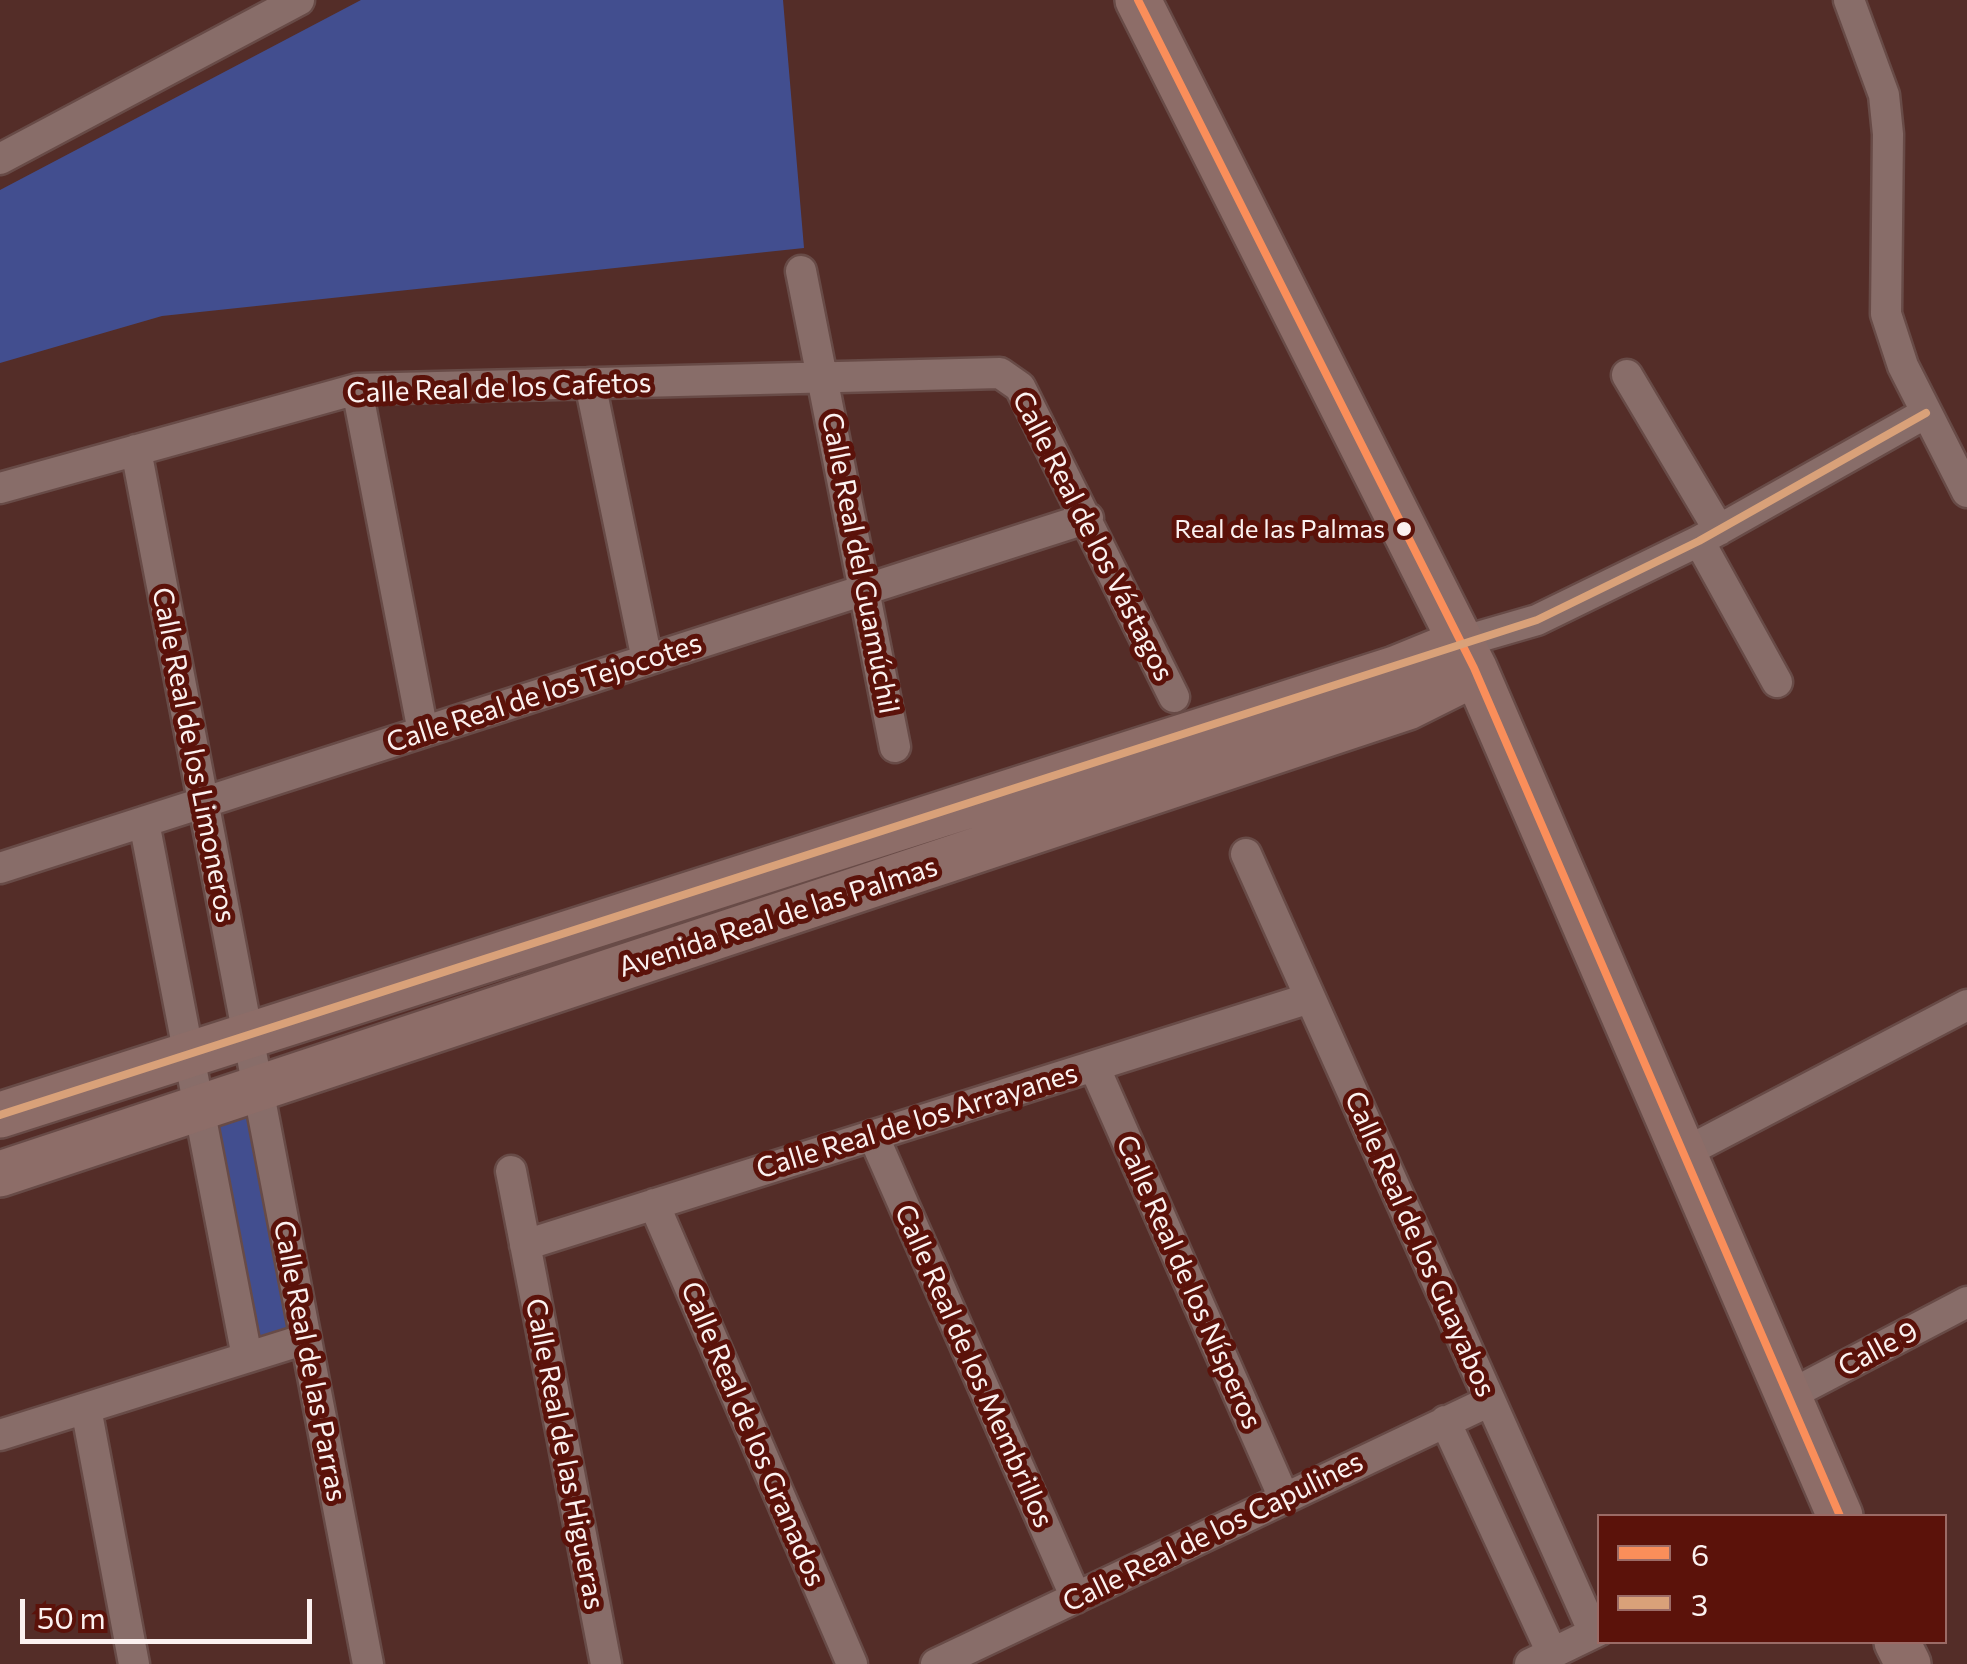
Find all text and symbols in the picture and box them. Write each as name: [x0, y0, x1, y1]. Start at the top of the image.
street label: Calle Real de los Cafetos: [346, 366, 652, 410]
street label: Calle Real de los Vástagos: [1005, 385, 1181, 687]
street label: Calle Real del Guamúchil: [814, 409, 906, 717]
place label: Real de las Palmas: [1174, 513, 1385, 545]
marker: Real de las Palmas: [1394, 519, 1414, 539]
street label: Calle Real de los Limoneros: [145, 584, 243, 926]
street label: Calle Real de los Tejocotes: [382, 626, 706, 760]
street label: Avenida Real de las Palmas: [614, 850, 942, 984]
street label: Calle Real de los Arrayanes: [752, 1056, 1082, 1186]
street label: Calle Real de los Guayabos: [1337, 1086, 1503, 1402]
street label: Calle Real de los Nísperos: [1109, 1130, 1269, 1434]
street label: Calle Real de los Membrillos: [887, 1199, 1061, 1533]
street label: Calle Real de las Parras: [266, 1218, 354, 1504]
street label: Calle Real de los Granados: [673, 1276, 833, 1592]
street label: Calle Real de las Higueras: [518, 1296, 612, 1612]
street label: Calle 9: [1833, 1314, 1923, 1384]
street label: Calle Real de los Capulines: [1057, 1445, 1369, 1619]
legend: [1597, 1514, 1947, 1644]
text: 6: [1691, 1535, 1709, 1572]
scale bar: [25, 1579, 318, 1641]
text: 3: [1691, 1585, 1708, 1622]
text: 50 m: [37, 1598, 106, 1635]

